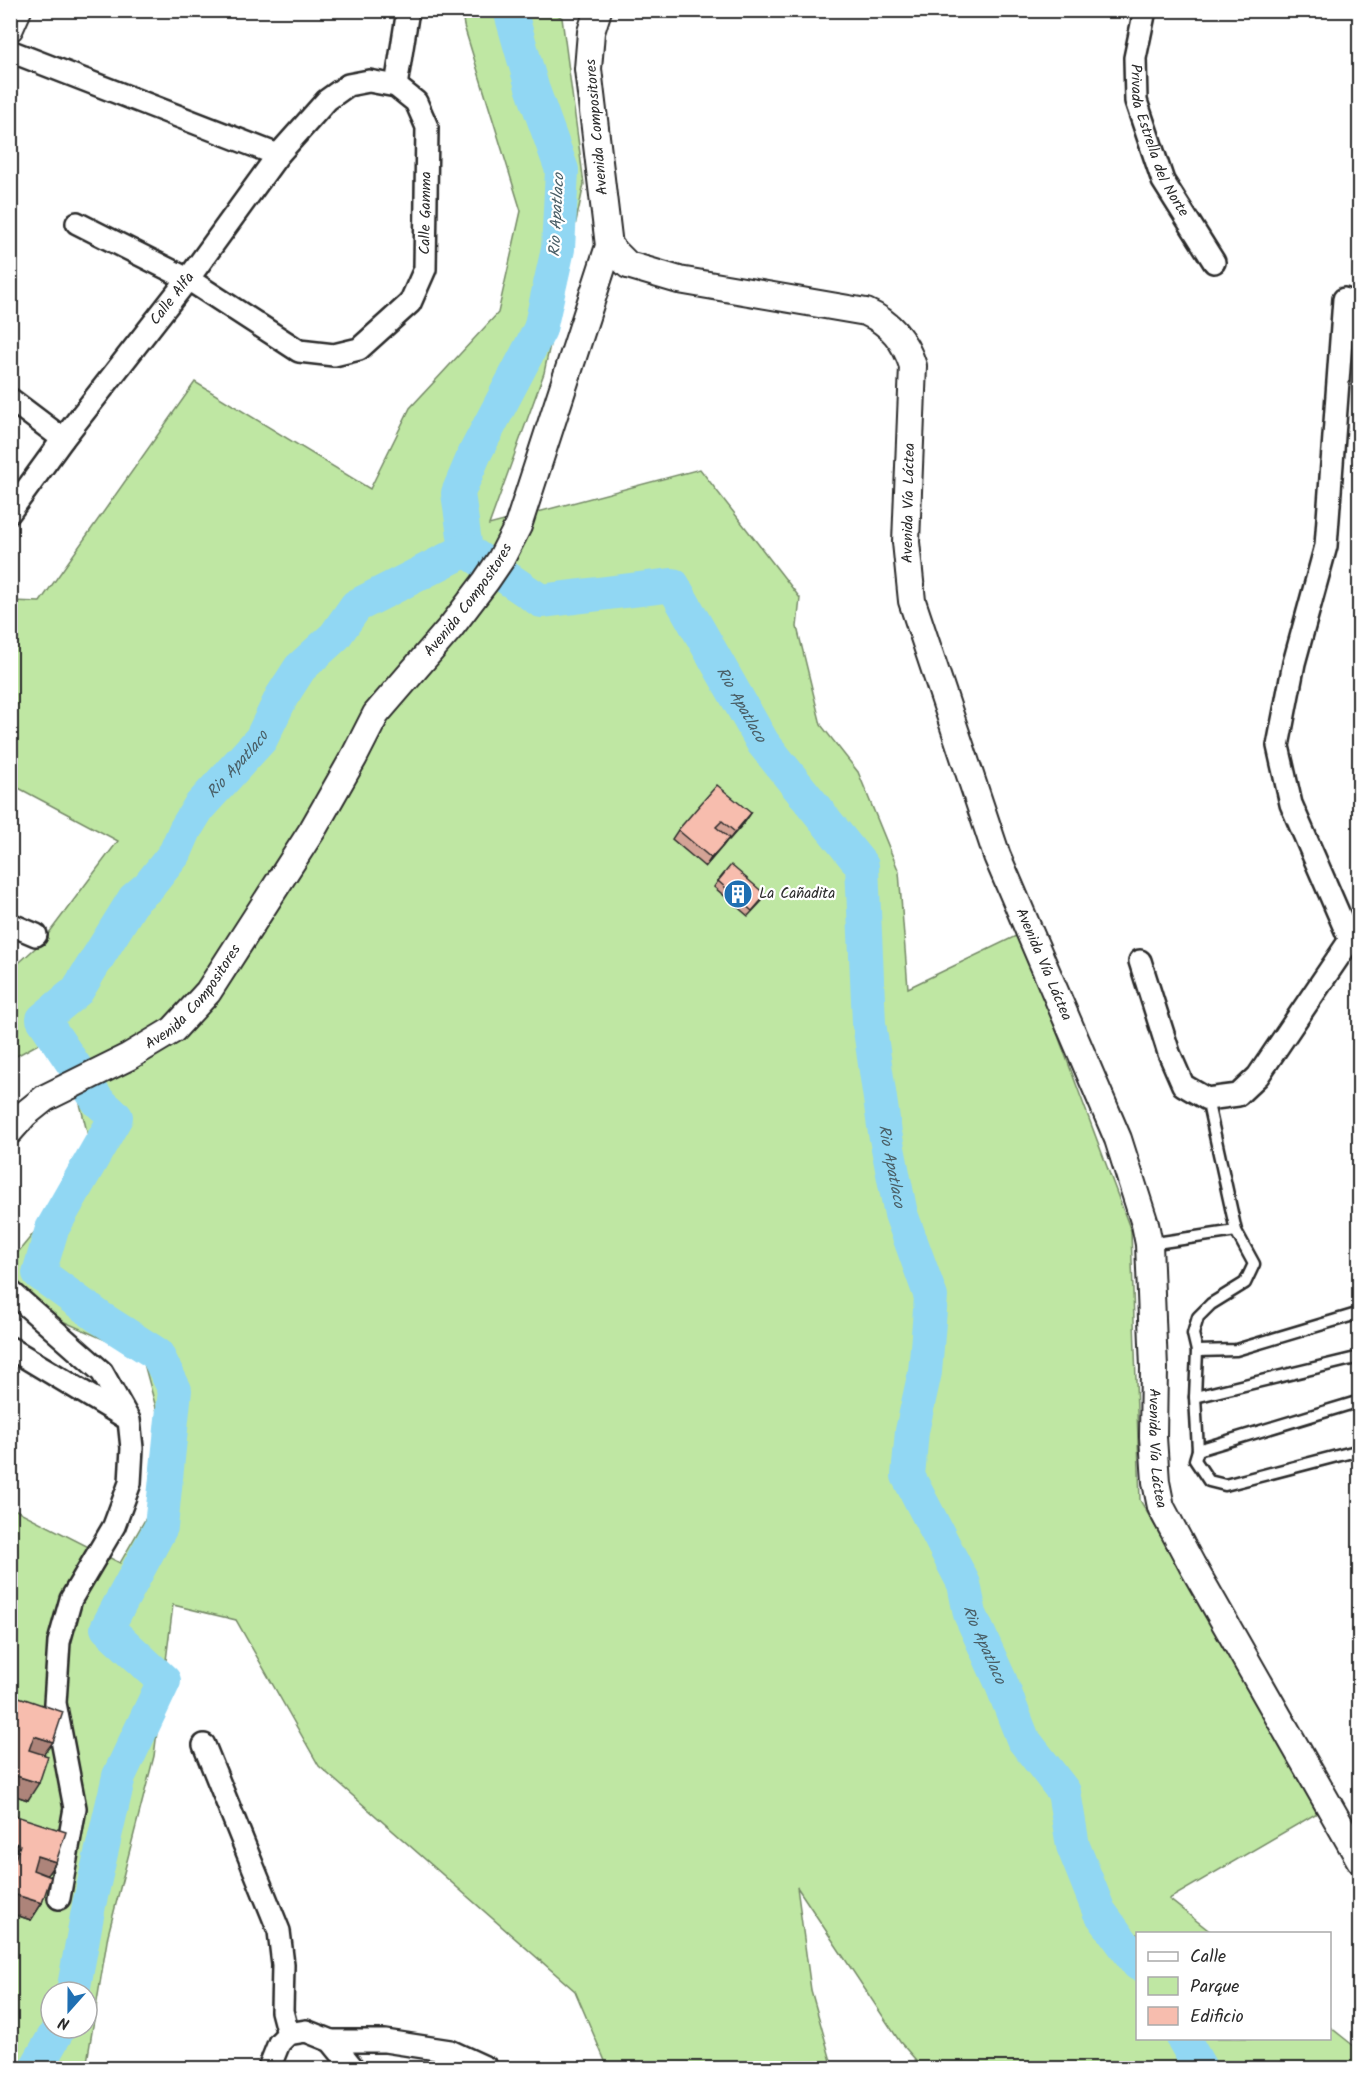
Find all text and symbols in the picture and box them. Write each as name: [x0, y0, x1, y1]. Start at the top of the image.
street label: Avenida Compositores: [579, 57, 615, 196]
street label: Privada Estrella del Norte: [1123, 64, 1195, 222]
street label: Calle Gamma: [413, 171, 439, 255]
water label: Rio Apatlaco: [542, 171, 572, 257]
street label: Calle Alfa: [144, 267, 201, 331]
street label: Avenida Vía Láctea: [896, 443, 922, 563]
street label: Avenida Compositores: [418, 539, 519, 662]
water label: Rio Apatlaco: [710, 662, 774, 749]
water label: Rio Apatlaco: [200, 725, 276, 804]
building icon: La Cañadita: [722, 878, 754, 910]
place label: La Cañadita: [759, 882, 835, 906]
street label: Avenida Vía Láctea: [1009, 904, 1078, 1025]
street label: Avenida Compositores: [140, 939, 248, 1056]
water label: Rio Apatlaco: [871, 1123, 912, 1211]
street label: Avenida Vía Láctea: [1141, 1388, 1173, 1511]
water label: Rio Apatlaco: [956, 1604, 1013, 1690]
legend: [1136, 1932, 1331, 2040]
text: Calle: [1190, 1943, 1226, 1972]
text: Parque: [1190, 1973, 1239, 2002]
north arrow: [39, 1980, 99, 2040]
text: Edificio: [1190, 2003, 1244, 2032]
text: N: [55, 2009, 73, 2036]

